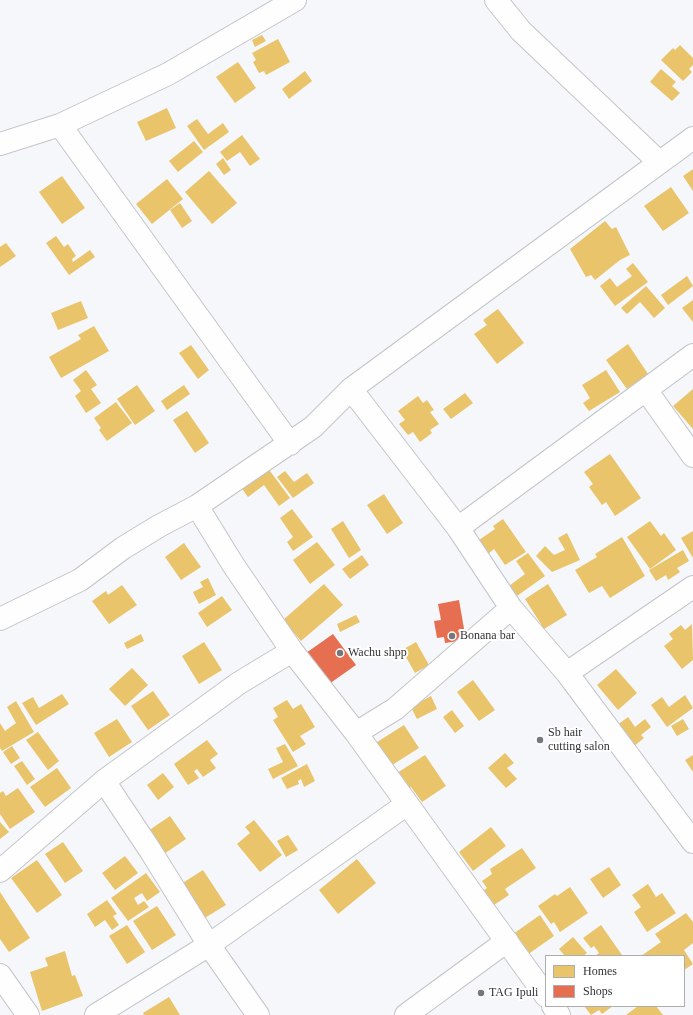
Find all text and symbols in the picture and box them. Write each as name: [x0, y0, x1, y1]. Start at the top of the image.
place label: Bonana bar: [460, 629, 515, 643]
marker: Bonana bar: [447, 631, 457, 641]
place label: Wachu shpp: [348, 646, 407, 660]
marker: Wachu shpp: [335, 648, 345, 658]
place label: Sb hair cutting salon: [548, 726, 610, 754]
marker: Sb hair cutting salon: [535, 735, 545, 745]
legend: [545, 955, 685, 1007]
text: Homes: [583, 964, 617, 978]
text: Shops: [583, 984, 612, 998]
place label: TAG Ipuli: [489, 986, 538, 1000]
marker: TAG Ipuli: [476, 988, 486, 998]

